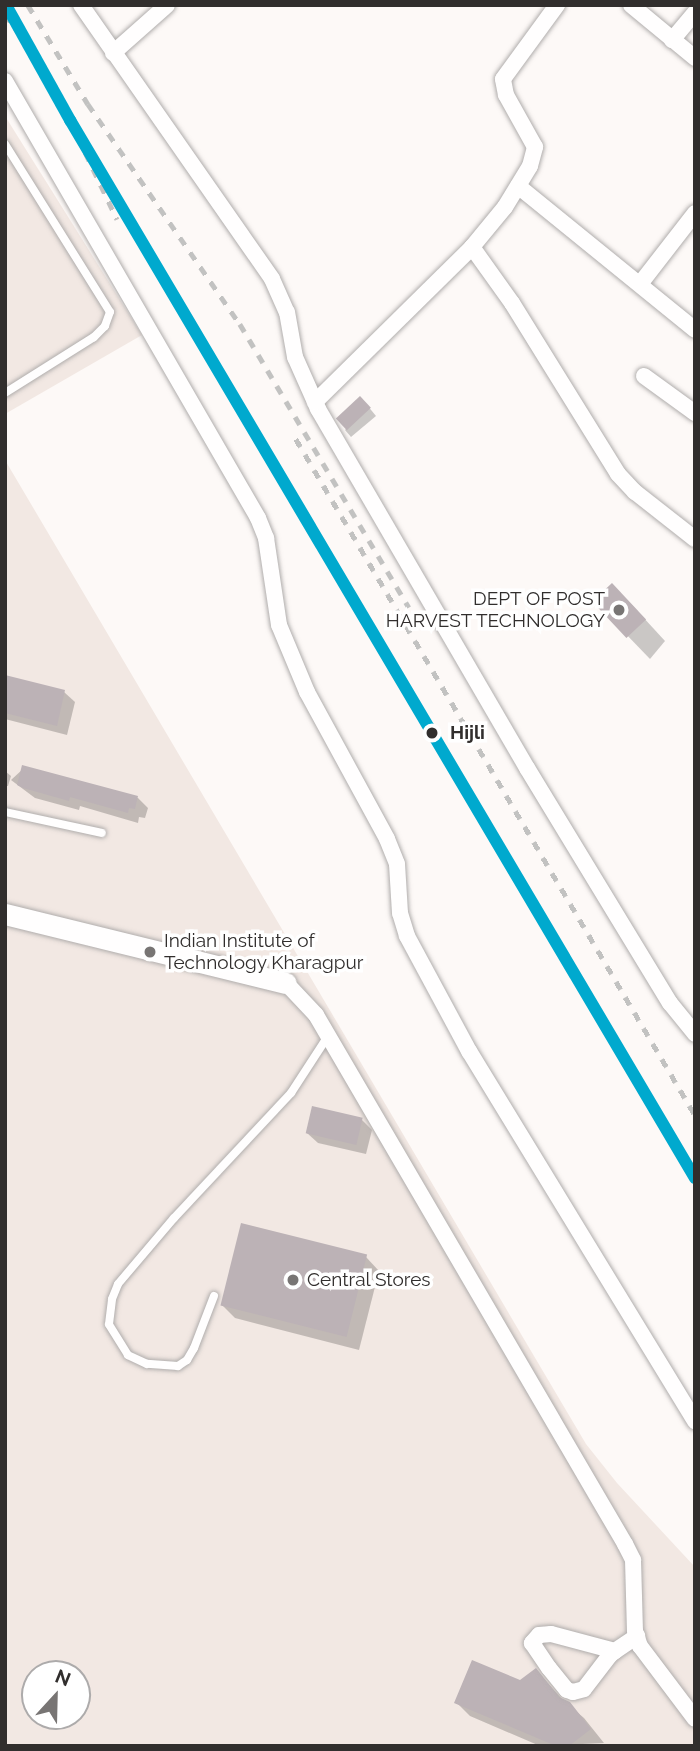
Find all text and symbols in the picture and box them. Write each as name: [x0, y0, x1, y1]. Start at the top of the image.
place label: DEPT OF POST HARVEST TECHNOLOGY: [385, 588, 605, 632]
marker: DEPT OF POST HARVEST TECHNOLOGY: [611, 602, 627, 618]
marker: Hijli: [420, 721, 444, 745]
place label: Hijli: [450, 722, 485, 744]
place label: Indian Institute of Technology Kharagpur: [164, 930, 364, 974]
marker: Indian Institute of Technology Kharagpur: [142, 944, 158, 960]
place label: Central Stores: [307, 1269, 431, 1291]
marker: Central Stores: [285, 1272, 301, 1288]
north arrow: [21, 1660, 91, 1730]
text: N: [52, 1664, 74, 1690]

